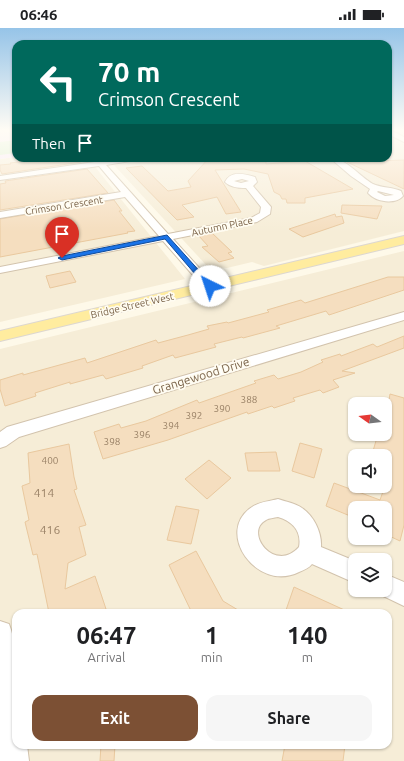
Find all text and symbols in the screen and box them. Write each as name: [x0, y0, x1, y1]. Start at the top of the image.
text: 06:46: [20, 6, 58, 23]
icon: left: [32, 56, 84, 108]
text: 70 m: [98, 56, 160, 87]
text: Crimson Crescent: [98, 89, 240, 109]
icon: arrive: [74, 132, 96, 154]
text: Then: [32, 135, 66, 152]
street label: Crimson Crescent: [24, 194, 104, 217]
street label: Autumn Place: [190, 215, 254, 238]
pin: [45, 217, 79, 258]
icon: arrive: [51, 223, 73, 245]
position arrow: [189, 265, 231, 307]
street label: Bridge Street West: [89, 291, 175, 320]
street label: Grangewood Drive: [151, 355, 251, 396]
house number: 388: [241, 394, 258, 405]
north arrow: [348, 397, 392, 441]
map controls: [348, 397, 392, 597]
house number: 390: [214, 403, 231, 414]
house number: 392: [186, 410, 202, 421]
house number: 394: [163, 420, 180, 431]
house number: 396: [134, 429, 151, 440]
house number: 398: [104, 436, 121, 447]
button: sound: [348, 449, 392, 493]
house number: 400: [42, 455, 59, 466]
house number: 414: [34, 486, 54, 499]
button: search: [348, 501, 392, 545]
house number: 416: [40, 523, 60, 536]
button: layers: [348, 553, 392, 597]
text: 06:47: [76, 622, 136, 649]
text: 1: [205, 622, 218, 649]
text: 140: [287, 622, 328, 649]
text: Arrival: [87, 650, 125, 664]
text: min: [201, 650, 223, 664]
text: m: [302, 650, 313, 664]
button: Exit: [32, 695, 198, 741]
button: Share: [206, 695, 372, 741]

